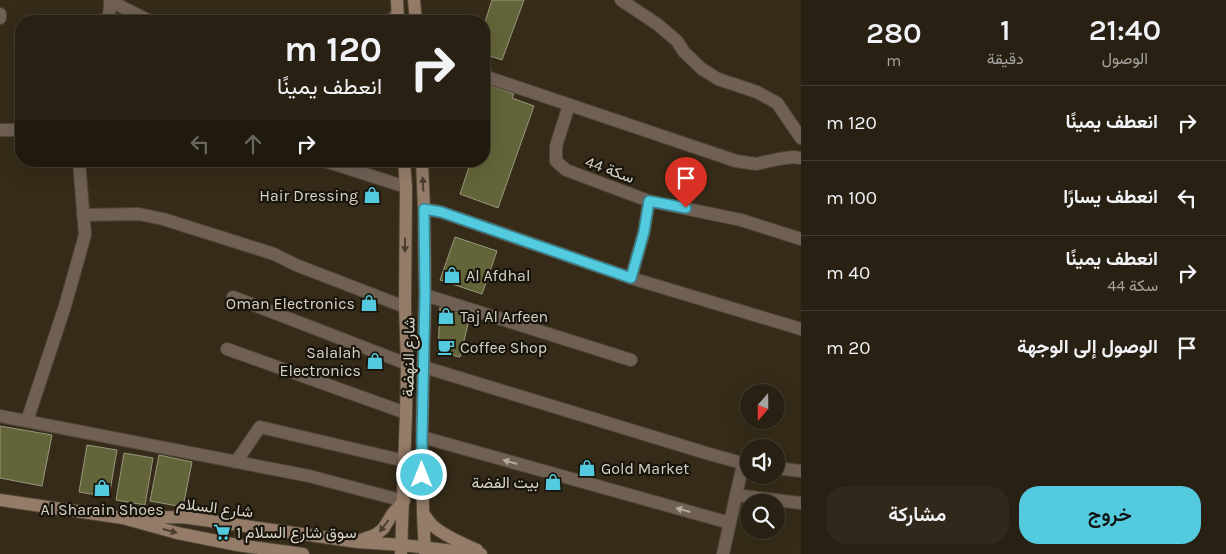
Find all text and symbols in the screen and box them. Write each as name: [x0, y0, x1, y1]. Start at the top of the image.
text: 1: [1000, 12, 1010, 48]
text: 21:40: [1089, 12, 1161, 48]
text: 280: [866, 15, 922, 51]
text: 120 m: [284, 29, 382, 70]
icon: right: [400, 35, 465, 100]
text: دقيقة: [987, 49, 1024, 68]
text: الوصول: [1102, 49, 1148, 68]
text: m: [886, 51, 901, 70]
text: انعطف يمينًا: [277, 74, 382, 100]
icon: right: [1173, 109, 1201, 137]
text: انعطف يمينًا: [1066, 111, 1158, 133]
text: 120 m: [826, 112, 877, 134]
icon: left: [186, 130, 214, 158]
icon: ahead: [239, 130, 267, 158]
icon: right: [292, 130, 320, 158]
street label: سكة 44: [583, 152, 637, 187]
pin: [665, 157, 707, 208]
icon: arrive: [672, 164, 700, 192]
one-way arrow: [419, 176, 427, 192]
icon: left: [1173, 184, 1201, 212]
shop icon: Hair Dressing: [362, 185, 382, 205]
place label: Hair Dressing: [259, 186, 358, 205]
text: انعطف يسارًا: [1063, 186, 1158, 208]
text: 100 m: [826, 187, 877, 209]
one-way arrow: [401, 237, 409, 253]
text: انعطف يمينًا: [1066, 248, 1158, 270]
icon: right: [1173, 259, 1201, 287]
text: 40 m: [826, 262, 870, 284]
shop icon: Al Afdhal: [442, 265, 462, 285]
place label: Al Afdhal: [466, 266, 530, 285]
text: سكة 44: [1107, 276, 1158, 295]
shop icon: Oman Electronics: [359, 293, 379, 313]
place label: Oman Electronics: [226, 294, 355, 313]
shop icon: Taj Al Arfeen: [436, 306, 456, 326]
place label: Taj Al Arfeen: [460, 307, 548, 326]
street label: شارع النهضة: [398, 317, 421, 397]
icon: arrive: [1173, 334, 1201, 362]
text: الوصول إلى الوجهة: [1017, 336, 1158, 358]
cafe icon: Coffee Shop: [436, 337, 456, 357]
text: 20 m: [826, 337, 871, 359]
place label: Coffee Shop: [460, 338, 547, 357]
place label: Salalah Electronics: [279, 343, 361, 380]
shop icon: Salalah Electronics: [365, 351, 385, 371]
north arrow: [740, 384, 785, 429]
map controls: [740, 384, 785, 539]
button: sound: [740, 439, 785, 484]
position arrow: [395, 448, 447, 500]
one-way arrow: [502, 458, 517, 466]
shop icon: Gold Market: [577, 458, 597, 478]
place label: Gold Market: [601, 459, 689, 478]
shop icon: بيت الفضة: [543, 472, 563, 492]
place label: بيت الفضة: [471, 473, 539, 492]
shop icon: Al Sharain Shoes: [92, 478, 112, 498]
button: مشاركة: [826, 486, 1009, 544]
button: خروج: [1019, 486, 1201, 544]
street label: شارع السلام: [175, 493, 254, 524]
button: search: [740, 494, 785, 539]
place label: Al Sharain Shoes: [40, 500, 164, 519]
one-way arrow: [675, 506, 690, 514]
one-way arrow: [379, 519, 389, 532]
supermarket icon: سوق شارع السلام 1: [212, 522, 232, 542]
place label: سوق شارع السلام 1: [236, 523, 357, 544]
one-way arrow: [163, 527, 178, 535]

